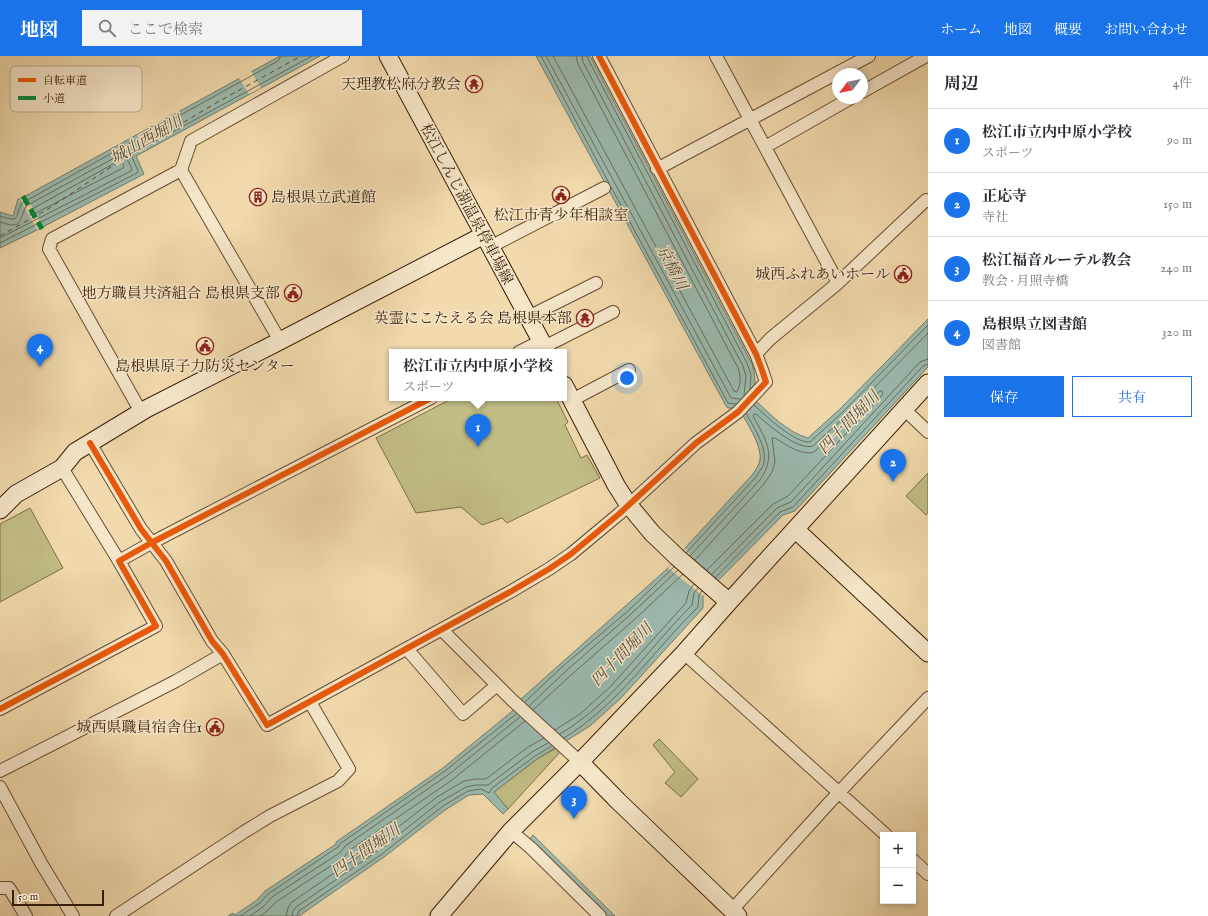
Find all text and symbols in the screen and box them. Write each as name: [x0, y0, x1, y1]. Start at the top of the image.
search box: [82, 10, 362, 46]
icon: search: [96, 17, 118, 39]
text: 地図: [20, 19, 58, 43]
text: ここで検索: [128, 20, 203, 39]
text: ホーム: [940, 21, 982, 39]
text: 地図: [1004, 21, 1032, 39]
text: 概要: [1054, 21, 1082, 39]
text: お問い合わせ: [1104, 21, 1188, 39]
legend: [10, 66, 142, 112]
north arrow: [832, 68, 868, 104]
text: 自転車道: [43, 74, 87, 88]
temple icon: 天理教松府分教会: [464, 74, 484, 94]
text: 周辺: [944, 74, 978, 95]
place label: 天理教松府分教会: [341, 75, 461, 94]
text: 4件: [1173, 75, 1192, 92]
text: 小道: [43, 92, 65, 106]
water label: 城山西堀川: [107, 111, 188, 169]
street label: 松江しんじ湖温泉停車場線: [416, 120, 517, 288]
text: 松江市立内中原小学校: [982, 123, 1132, 142]
text: 1: [955, 132, 959, 149]
text: 90 m: [1167, 132, 1192, 149]
text: スポーツ: [982, 145, 1033, 162]
public building icon: 松江市青少年相談室: [551, 185, 571, 205]
building icon: 島根県立武道館: [248, 187, 268, 207]
text: 正応寺: [982, 187, 1027, 206]
place label: 島根県立武道館: [271, 188, 376, 207]
text: 2: [954, 196, 960, 213]
text: 150 m: [1163, 196, 1192, 213]
place label: 松江市青少年相談室: [493, 206, 629, 225]
text: 寺社: [982, 209, 1008, 226]
water label: 京橋川: [651, 242, 692, 296]
text: 松江福音ルーテル教会: [982, 251, 1131, 270]
text: 3: [955, 260, 959, 277]
text: 240 m: [1160, 260, 1192, 277]
public building icon: 城西ふれあいホール: [893, 264, 913, 284]
place label: 城西ふれあいホール: [755, 265, 890, 284]
text: 教会 · 月照寺橋: [982, 273, 1069, 290]
public building icon: 地方職員共済組合 島根県支部: [283, 283, 303, 303]
place label: 地方職員共済組合 島根県支部: [82, 284, 280, 303]
temple icon: 英霊にこたえる会 島根県本部: [575, 308, 595, 328]
place label: 英霊にこたえる会 島根県本部: [374, 309, 572, 328]
text: 島根県立図書館: [982, 315, 1087, 334]
text: 4: [954, 324, 960, 341]
text: 320 m: [1162, 324, 1192, 341]
pin: 4: [27, 334, 53, 367]
public building icon: 島根県原子力防災センター: [195, 336, 215, 356]
text: 図書館: [982, 337, 1021, 354]
popup: [389, 349, 567, 401]
place label: 島根県原子力防災センター: [115, 357, 295, 376]
text: 松江市立内中原小学校: [403, 357, 553, 376]
your location: [617, 368, 637, 388]
button: 保存: [944, 376, 1064, 417]
button: 共有: [1072, 376, 1192, 417]
text: スポーツ: [403, 379, 454, 396]
water label: 四十間堀川: [814, 386, 886, 459]
pin: 1: [465, 414, 491, 447]
pin: 2: [880, 449, 906, 482]
water label: 四十間堀川: [587, 618, 659, 691]
public building icon: 城西県職員宿舎住1: [205, 717, 225, 737]
place label: 城西県職員宿舎住1: [76, 718, 202, 737]
pin: 3: [561, 786, 587, 819]
water label: 四十間堀川: [328, 819, 406, 883]
map controls: [880, 832, 916, 904]
button: +: [880, 832, 916, 868]
button: −: [880, 868, 916, 904]
scale bar: [12, 888, 104, 907]
text: 50 m: [18, 890, 38, 904]

